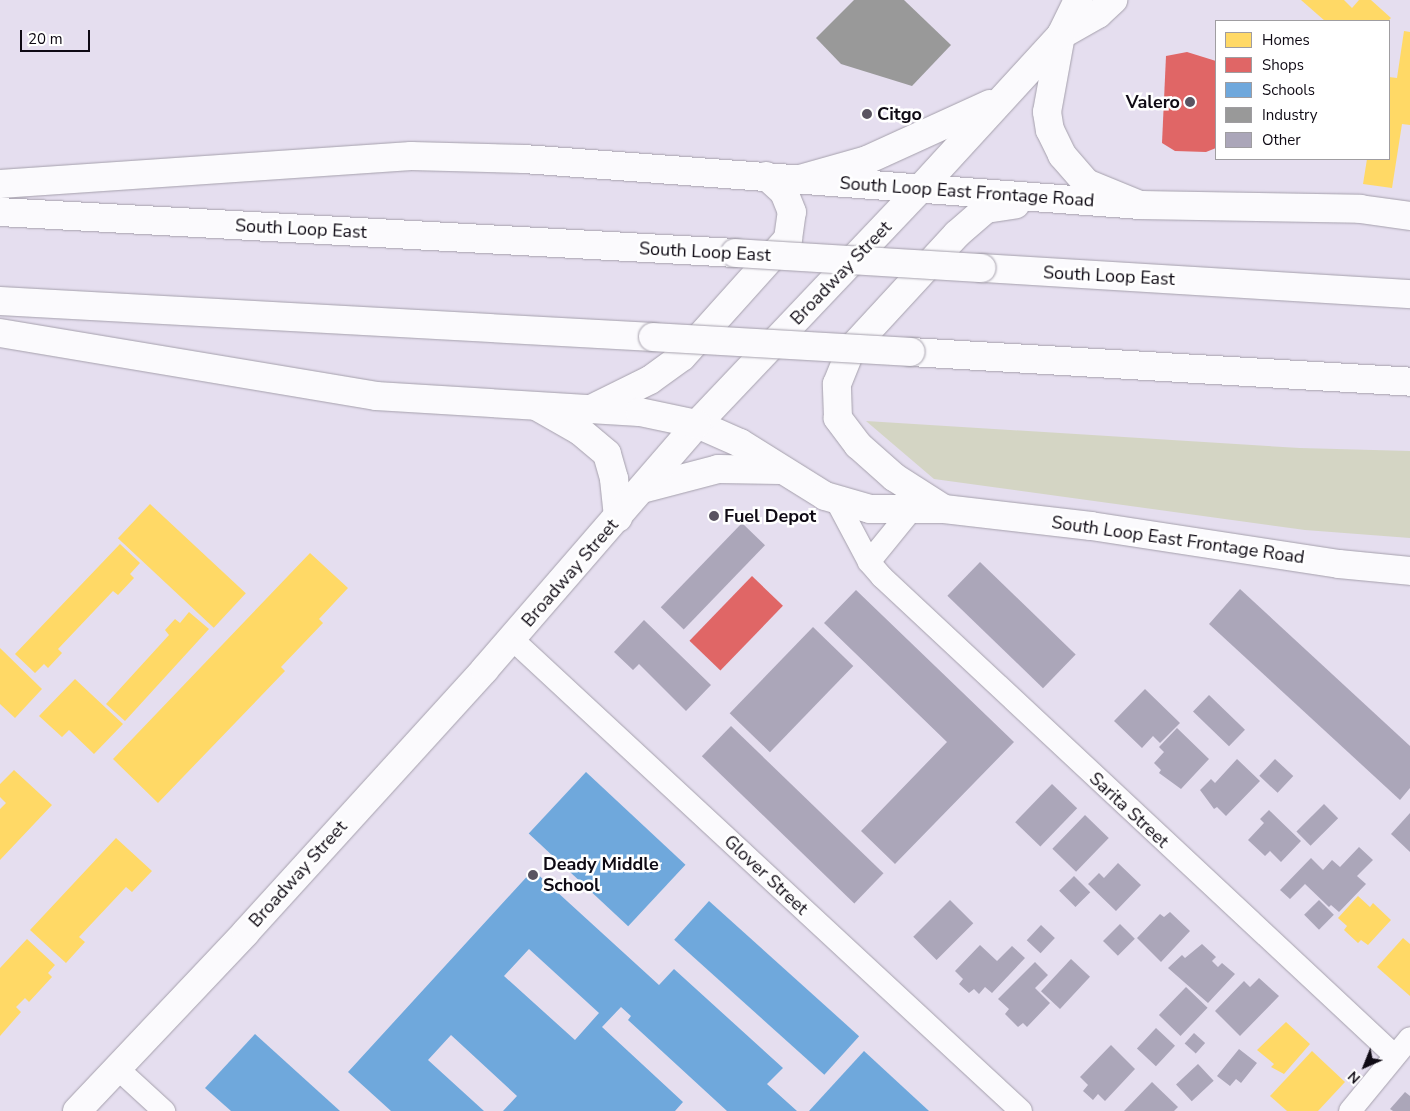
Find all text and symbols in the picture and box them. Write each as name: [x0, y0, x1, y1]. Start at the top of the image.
scale bar: [22, 20, 92, 52]
legend: [1215, 20, 1390, 160]
text: 20 m: [28, 29, 63, 49]
text: Homes: [1262, 30, 1310, 50]
text: Shops: [1262, 55, 1304, 75]
text: Schools: [1262, 80, 1315, 100]
place label: Valero: [1126, 91, 1180, 113]
marker: Valero: [1184, 96, 1196, 108]
place label: Citgo: [877, 103, 922, 125]
text: Industry: [1262, 105, 1317, 125]
marker: Citgo: [861, 108, 873, 120]
text: Other: [1262, 130, 1301, 150]
street label: South Loop East Frontage Road: [839, 172, 1095, 212]
street label: South Loop East: [235, 215, 367, 243]
street label: Broadway Street: [786, 217, 896, 329]
street label: South Loop East: [639, 238, 771, 266]
street label: South Loop East: [1043, 262, 1175, 290]
place label: Fuel Depot: [724, 505, 816, 527]
marker: Fuel Depot: [708, 510, 720, 522]
street label: South Loop East Frontage Road: [1050, 512, 1306, 568]
street label: Broadway Street: [517, 515, 623, 631]
street label: Sarita Street: [1085, 768, 1173, 852]
street label: Broadway Street: [244, 816, 352, 932]
street label: Glover Street: [719, 831, 813, 919]
place label: Deady Middle School: [543, 854, 659, 896]
marker: Deady Middle School: [527, 869, 539, 881]
north arrow: [1340, 1041, 1390, 1091]
text: N: [1344, 1067, 1365, 1088]

